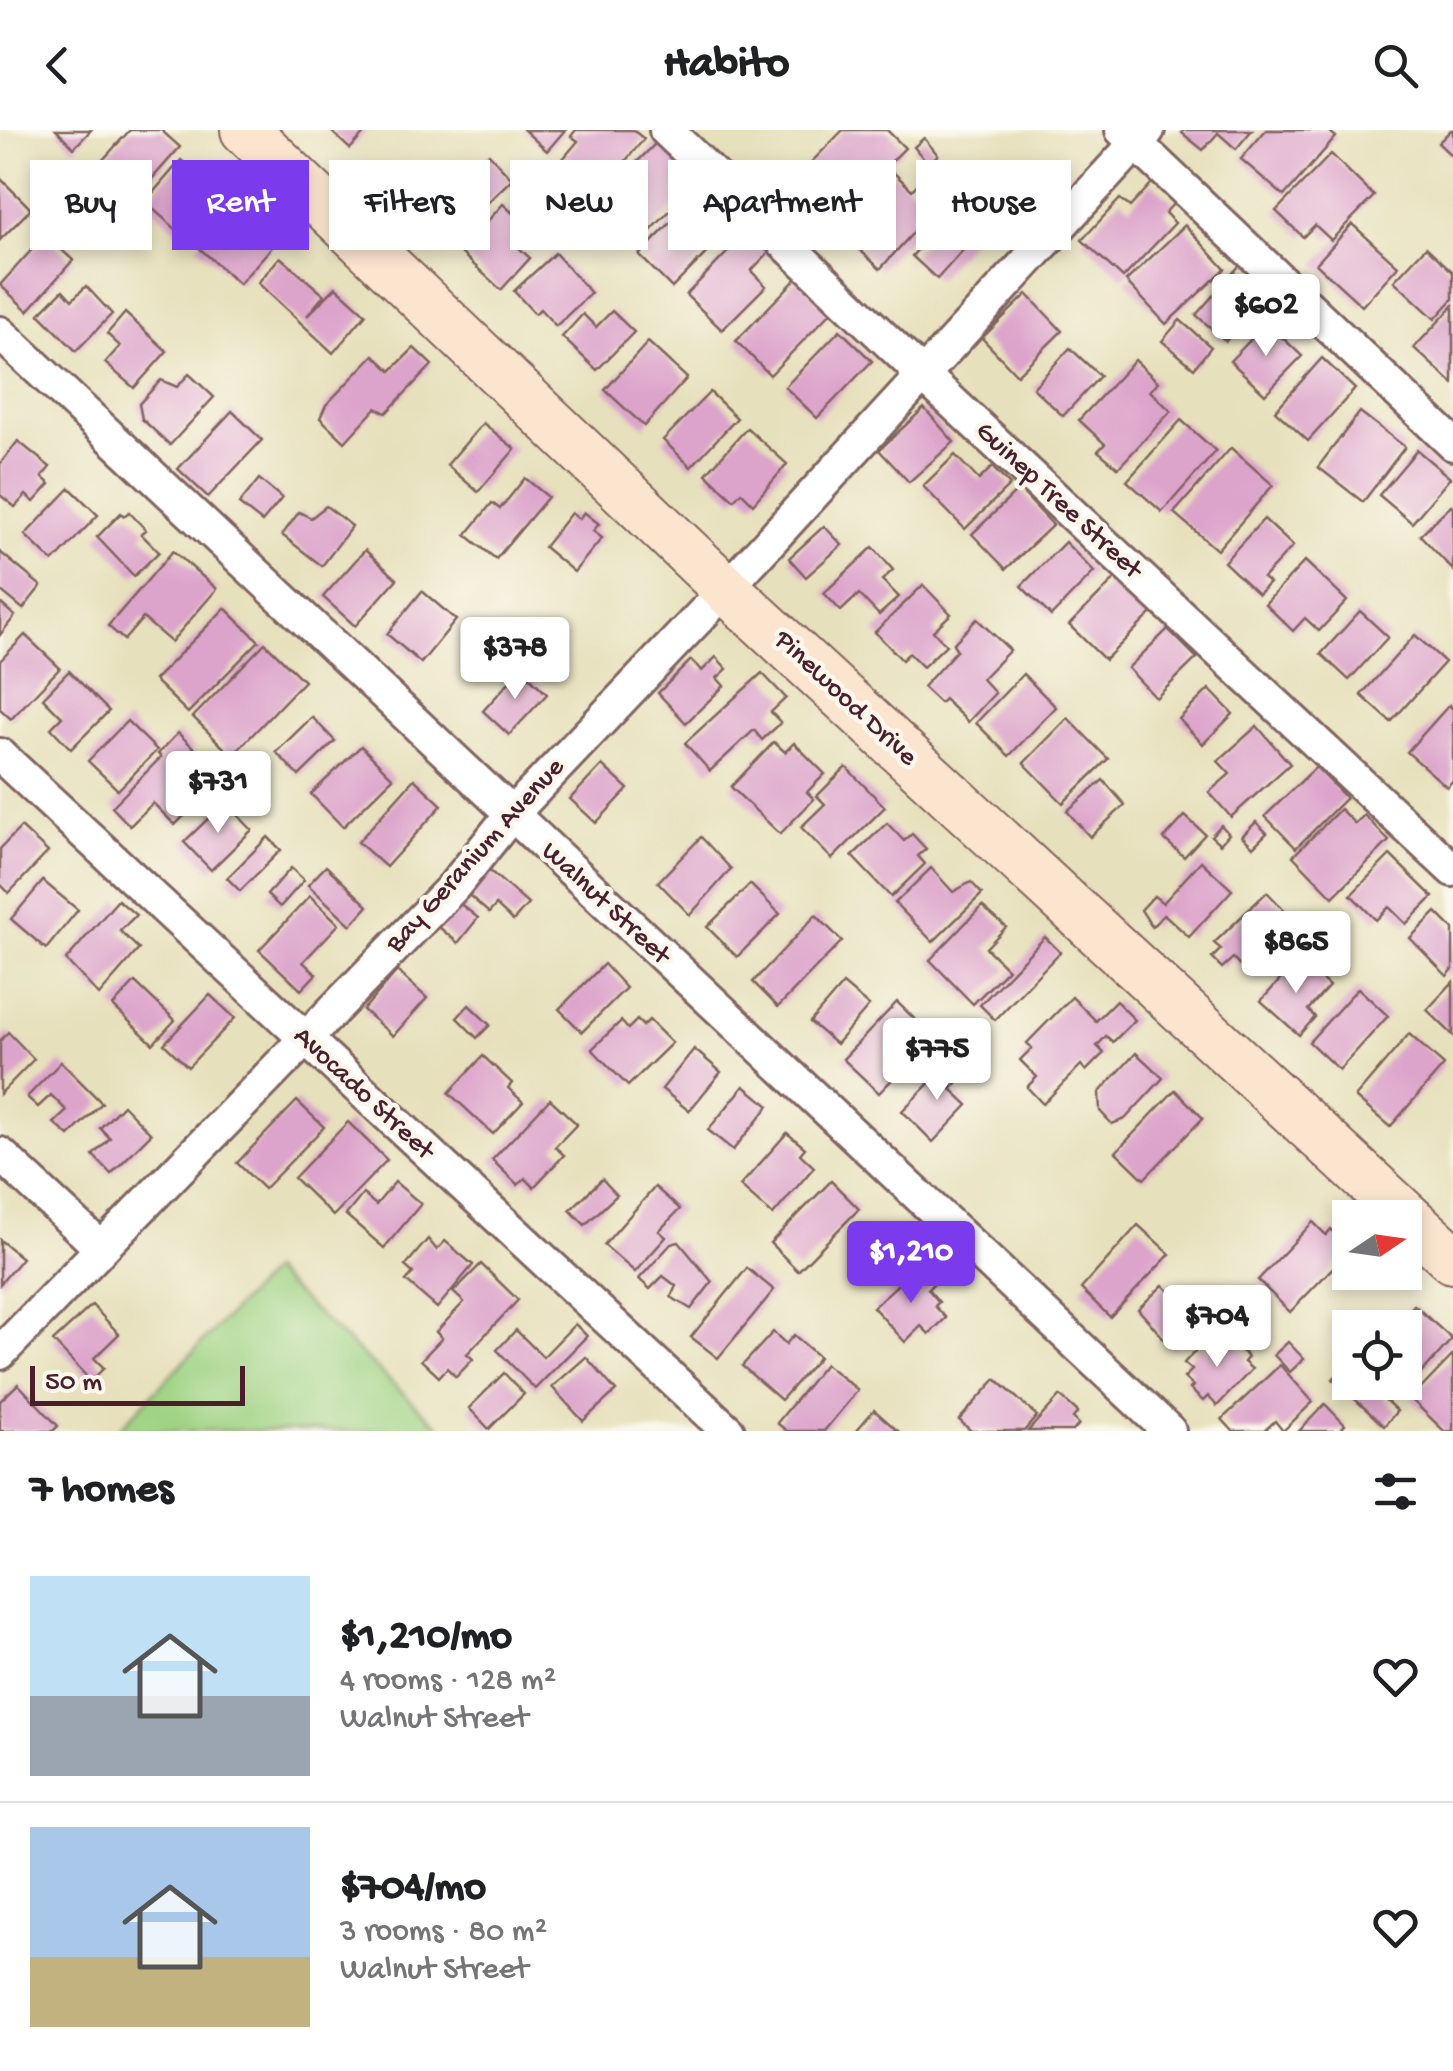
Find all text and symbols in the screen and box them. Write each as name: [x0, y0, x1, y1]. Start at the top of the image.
icon: back: [30, 38, 85, 93]
icon: search: [1368, 38, 1423, 93]
text: Habito: [664, 39, 789, 92]
chip: Buy: [30, 160, 152, 250]
chip: Rent: [172, 160, 309, 250]
chip: Filters: [329, 160, 490, 250]
chip: New: [510, 160, 648, 250]
chip: Apartment: [668, 160, 896, 250]
chip: House: [916, 160, 1071, 250]
pin: $602: [1207, 274, 1325, 359]
text: $602: [1234, 287, 1298, 325]
street label: Guinep Tree Street: [968, 415, 1150, 588]
pin: $378: [456, 617, 574, 702]
street label: Pinewood Drive: [766, 623, 924, 774]
text: $378: [482, 630, 548, 668]
pin: $731: [159, 751, 277, 836]
street label: Bay Geranium Avenue: [379, 751, 573, 961]
text: $731: [188, 764, 248, 802]
street label: Walnut Street: [534, 836, 678, 974]
pin: $865: [1237, 911, 1355, 996]
text: $865: [1264, 924, 1328, 962]
pin: $775: [878, 1018, 996, 1103]
street label: Avocado Street: [286, 1020, 442, 1169]
text: $775: [905, 1031, 969, 1069]
north arrow: [1332, 1200, 1422, 1290]
map controls: [1332, 1200, 1422, 1400]
pin: $1,210: [830, 1221, 992, 1306]
text: $1,210: [869, 1234, 953, 1272]
pin: $704: [1158, 1285, 1276, 1370]
text: $704: [1185, 1298, 1249, 1336]
button: locate: [1332, 1310, 1422, 1400]
scale bar: [30, 1361, 245, 1406]
text: 50 m: [45, 1367, 102, 1400]
icon: filters: [1368, 1464, 1423, 1519]
text: 7 homes: [30, 1467, 173, 1516]
text: $1,210/mo: [340, 1614, 512, 1663]
icon: home: [110, 1616, 230, 1736]
icon: heart: [1368, 1649, 1423, 1704]
text: 4 rooms · 128 m²: [340, 1663, 556, 1701]
text: Walnut Street: [340, 1701, 528, 1739]
text: $704/mo: [340, 1865, 486, 1914]
icon: home: [110, 1867, 230, 1987]
icon: heart: [1368, 1900, 1423, 1955]
text: 3 rooms · 80 m²: [340, 1914, 547, 1952]
text: Walnut Street: [340, 1952, 528, 1990]

